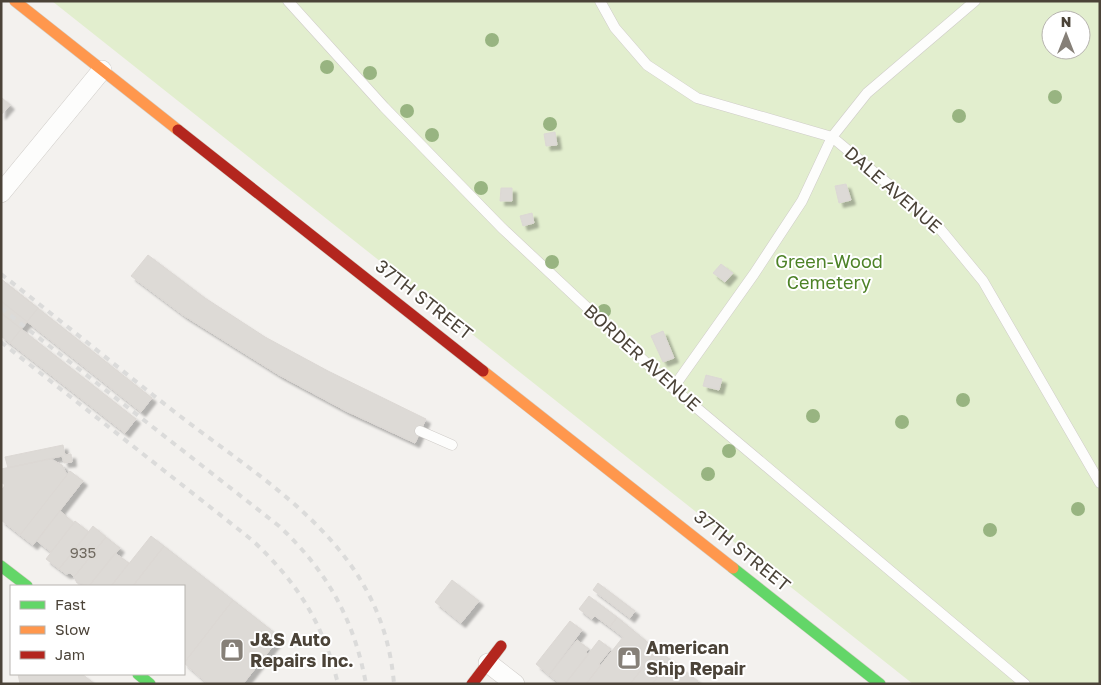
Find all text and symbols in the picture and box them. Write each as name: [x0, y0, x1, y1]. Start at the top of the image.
north arrow: [1041, 10, 1091, 60]
text: N: [1061, 13, 1071, 30]
street label: DALE AVENUE: [841, 141, 947, 237]
park label: Green-Wood Cemetery: [775, 250, 883, 293]
street label: 37TH STREET: [372, 254, 478, 344]
street label: BORDER AVENUE: [580, 299, 705, 415]
street label: 37TH STREET: [690, 505, 795, 596]
house number: 935: [70, 543, 96, 561]
legend: [10, 585, 185, 675]
text: Fast: [55, 595, 86, 613]
text: Slow: [55, 620, 90, 638]
place label: J&S Auto Repairs Inc.: [250, 628, 354, 671]
place label: American Ship Repair: [646, 636, 746, 679]
shop icon: J&S Auto Repairs Inc.: [219, 637, 245, 663]
text: Jam: [55, 645, 85, 663]
shop icon: American Ship Repair: [616, 645, 642, 671]

